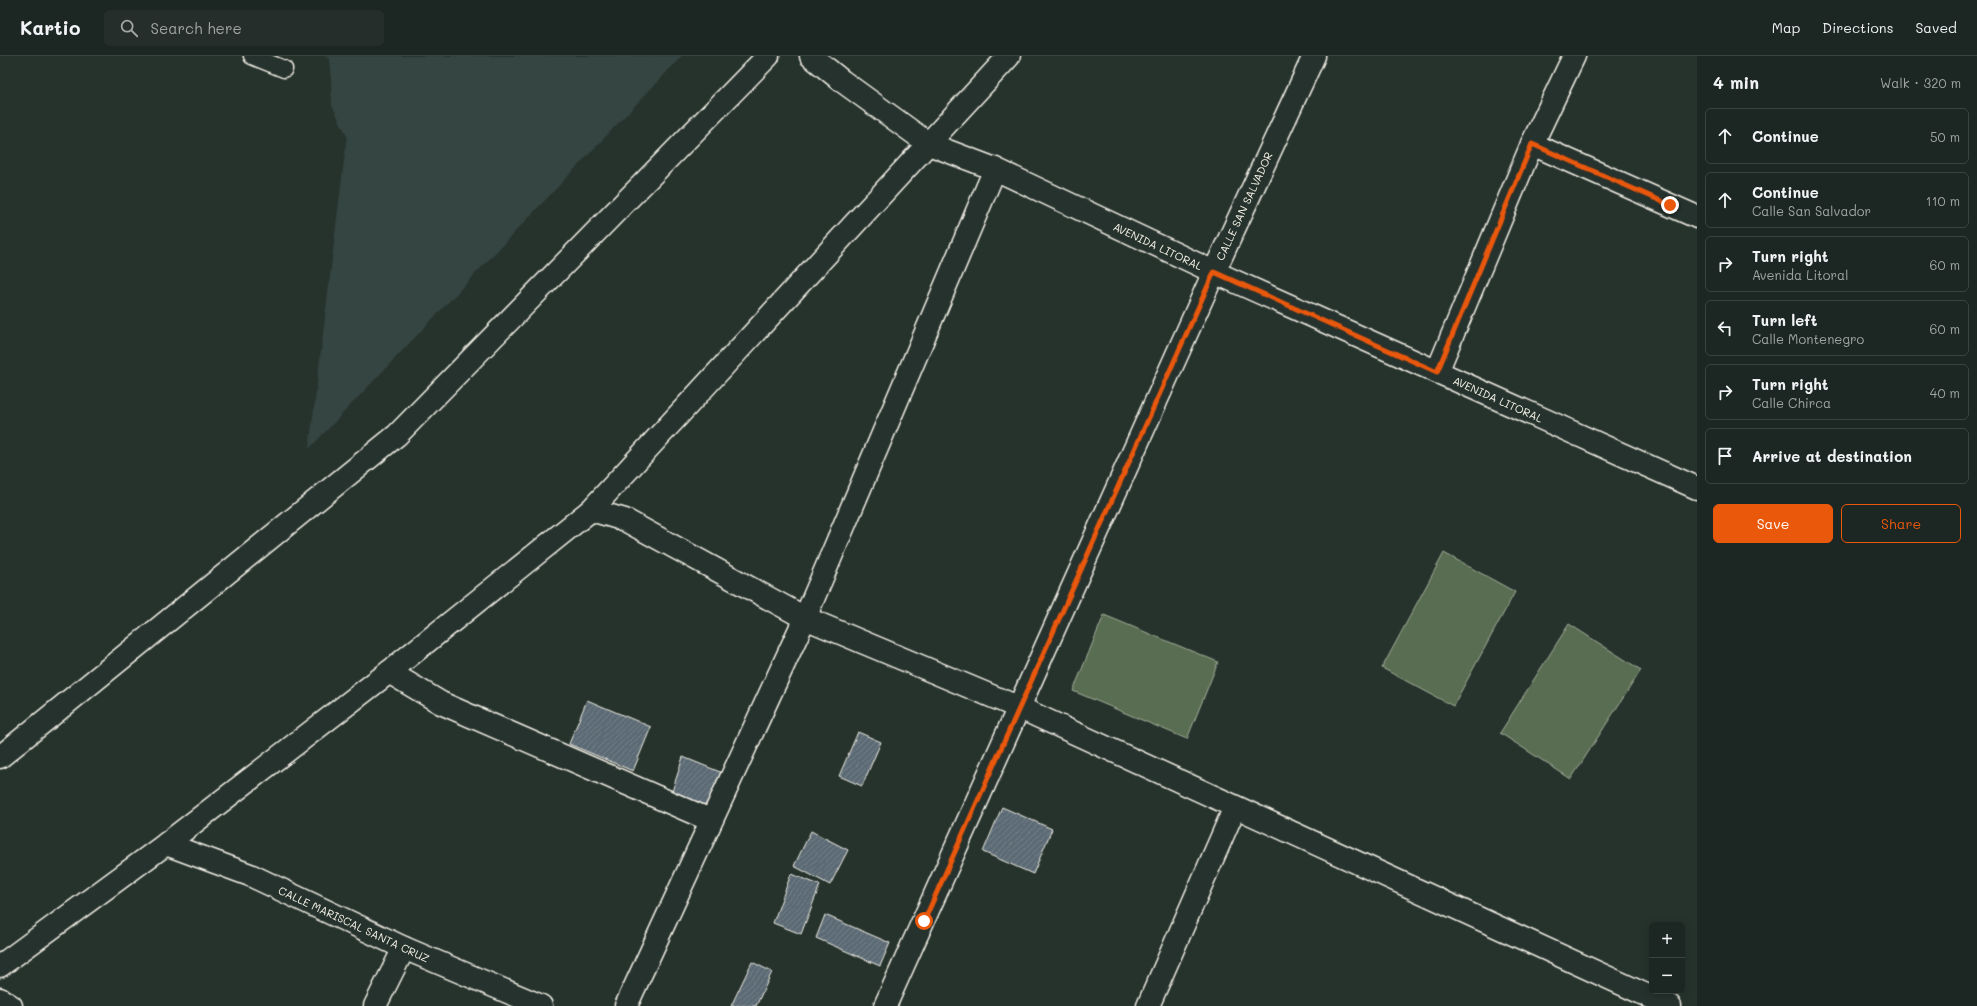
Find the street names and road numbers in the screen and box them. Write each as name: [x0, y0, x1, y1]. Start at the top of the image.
street label: CALLE SAN SALVADOR: [1212, 149, 1276, 263]
street label: AVENIDA LITORAL: [1111, 219, 1205, 273]
street label: AVENIDA LITORAL: [1451, 372, 1545, 426]
street label: CALLE MARISCAL SANTA CRUZ: [276, 882, 432, 966]

